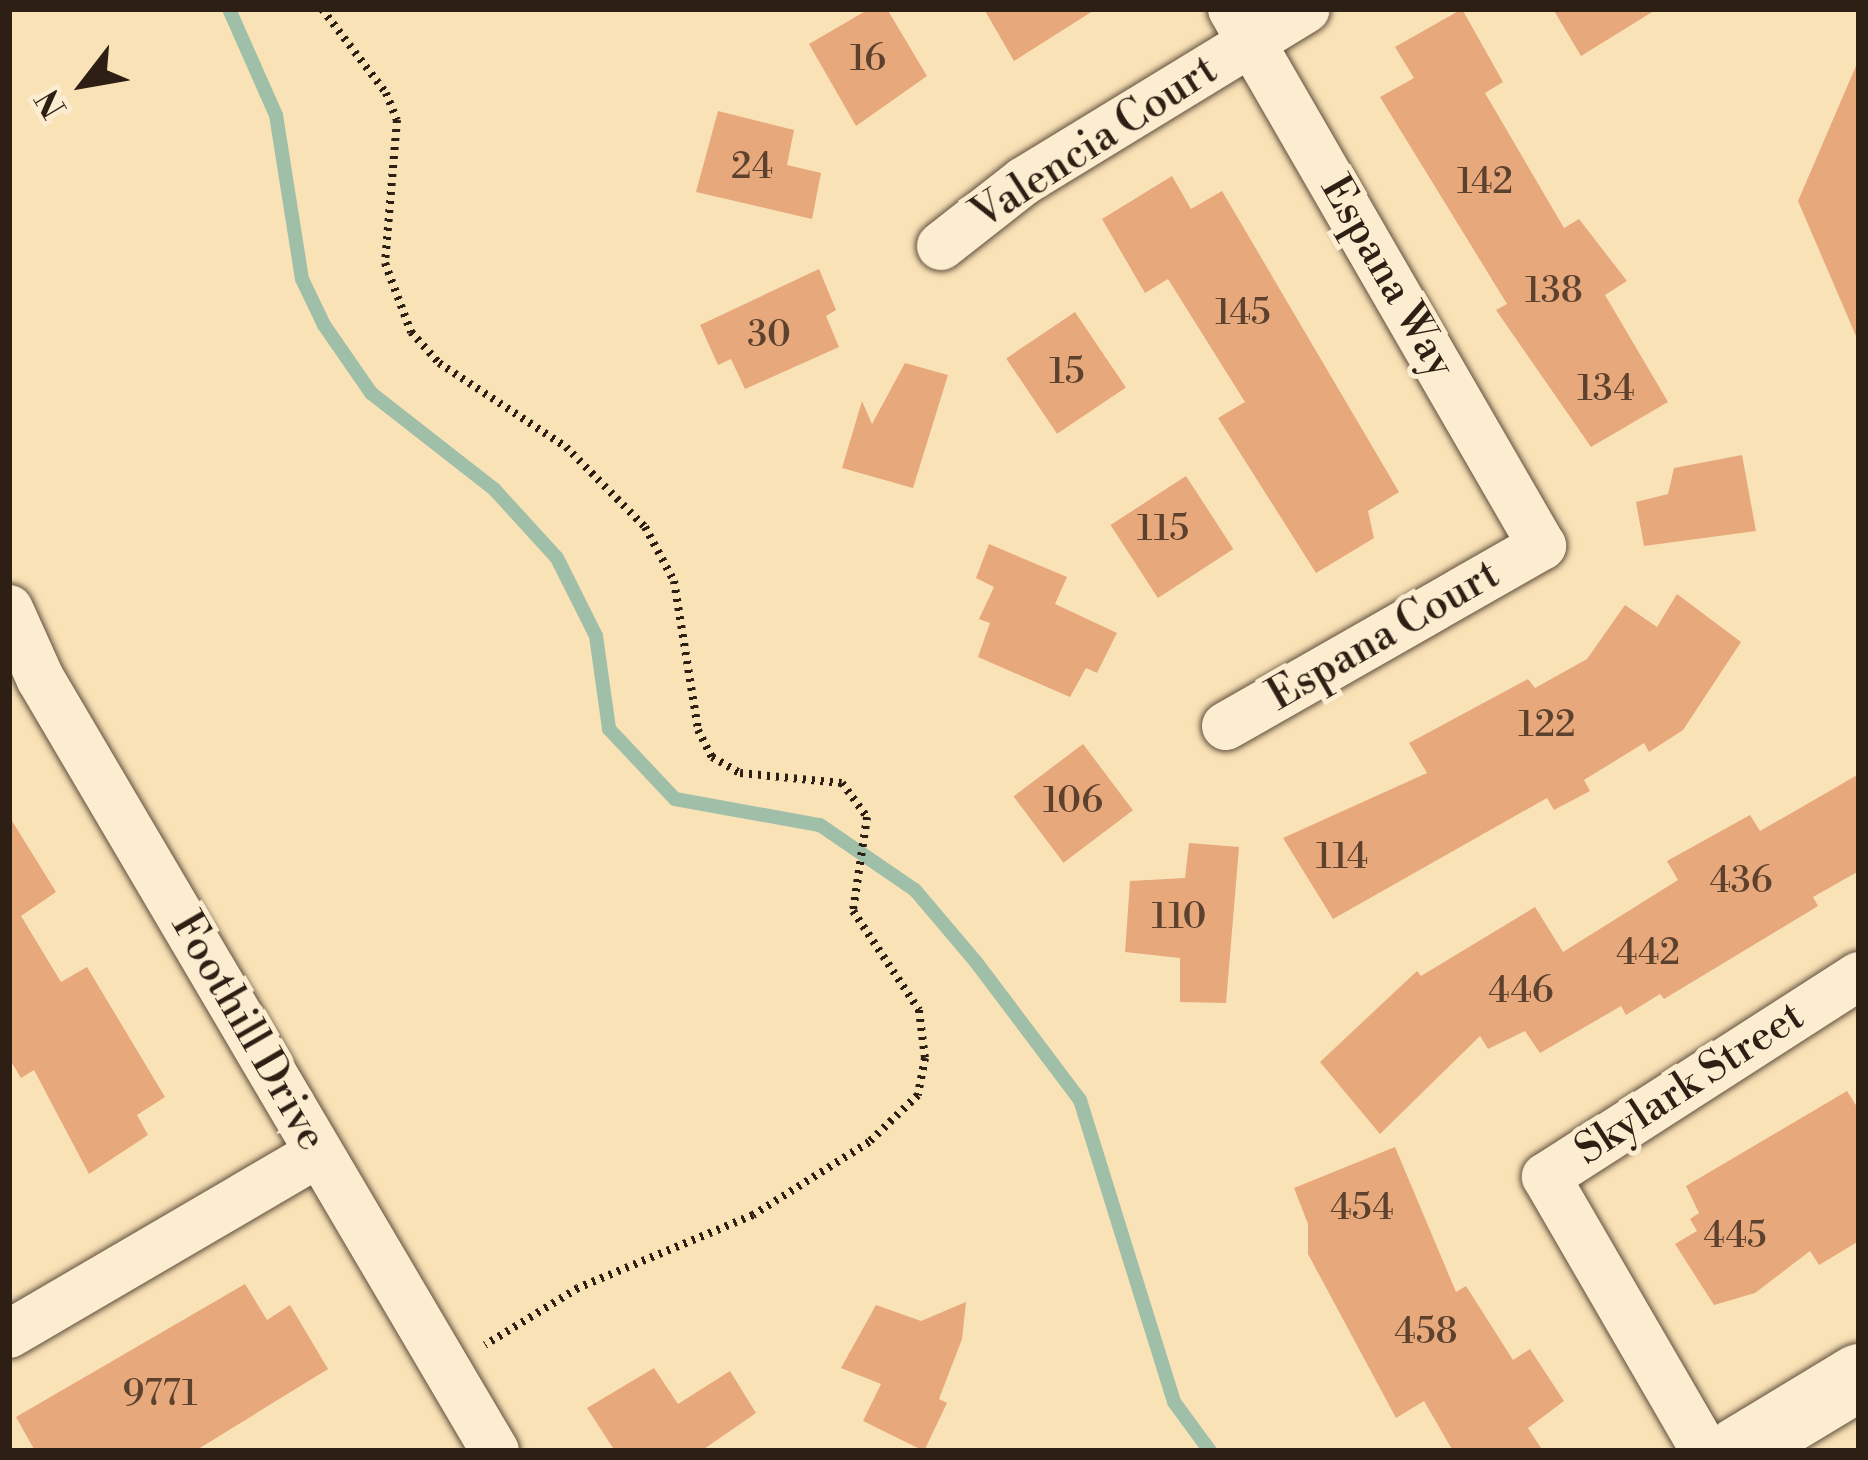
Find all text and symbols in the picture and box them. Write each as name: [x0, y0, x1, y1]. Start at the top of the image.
north arrow: [24, 24, 144, 144]
house number: 16: [850, 38, 886, 82]
street label: Valencia Court: [963, 45, 1227, 241]
text: N: [28, 81, 77, 125]
house number: 24: [731, 146, 773, 190]
house number: 142: [1457, 161, 1513, 205]
street label: Espana Way: [1309, 167, 1465, 387]
house number: 138: [1525, 270, 1583, 314]
house number: 145: [1215, 292, 1271, 336]
house number: 30: [747, 314, 791, 358]
house number: 15: [1049, 351, 1085, 395]
house number: 134: [1577, 368, 1635, 412]
house number: 115: [1137, 508, 1189, 552]
street label: Espana Court: [1259, 550, 1509, 722]
house number: 122: [1518, 704, 1576, 748]
house number: 106: [1043, 780, 1103, 824]
house number: 114: [1316, 836, 1368, 880]
house number: 436: [1709, 860, 1773, 904]
house number: 110: [1152, 896, 1206, 940]
street label: Foothill Drive: [160, 904, 336, 1160]
house number: 442: [1616, 932, 1680, 976]
house number: 446: [1488, 970, 1554, 1014]
street label: Skylark Street: [1566, 992, 1814, 1176]
house number: 454: [1330, 1187, 1394, 1231]
house number: 445: [1703, 1215, 1767, 1259]
house number: 458: [1394, 1311, 1458, 1355]
house number: 9771: [123, 1373, 197, 1417]

